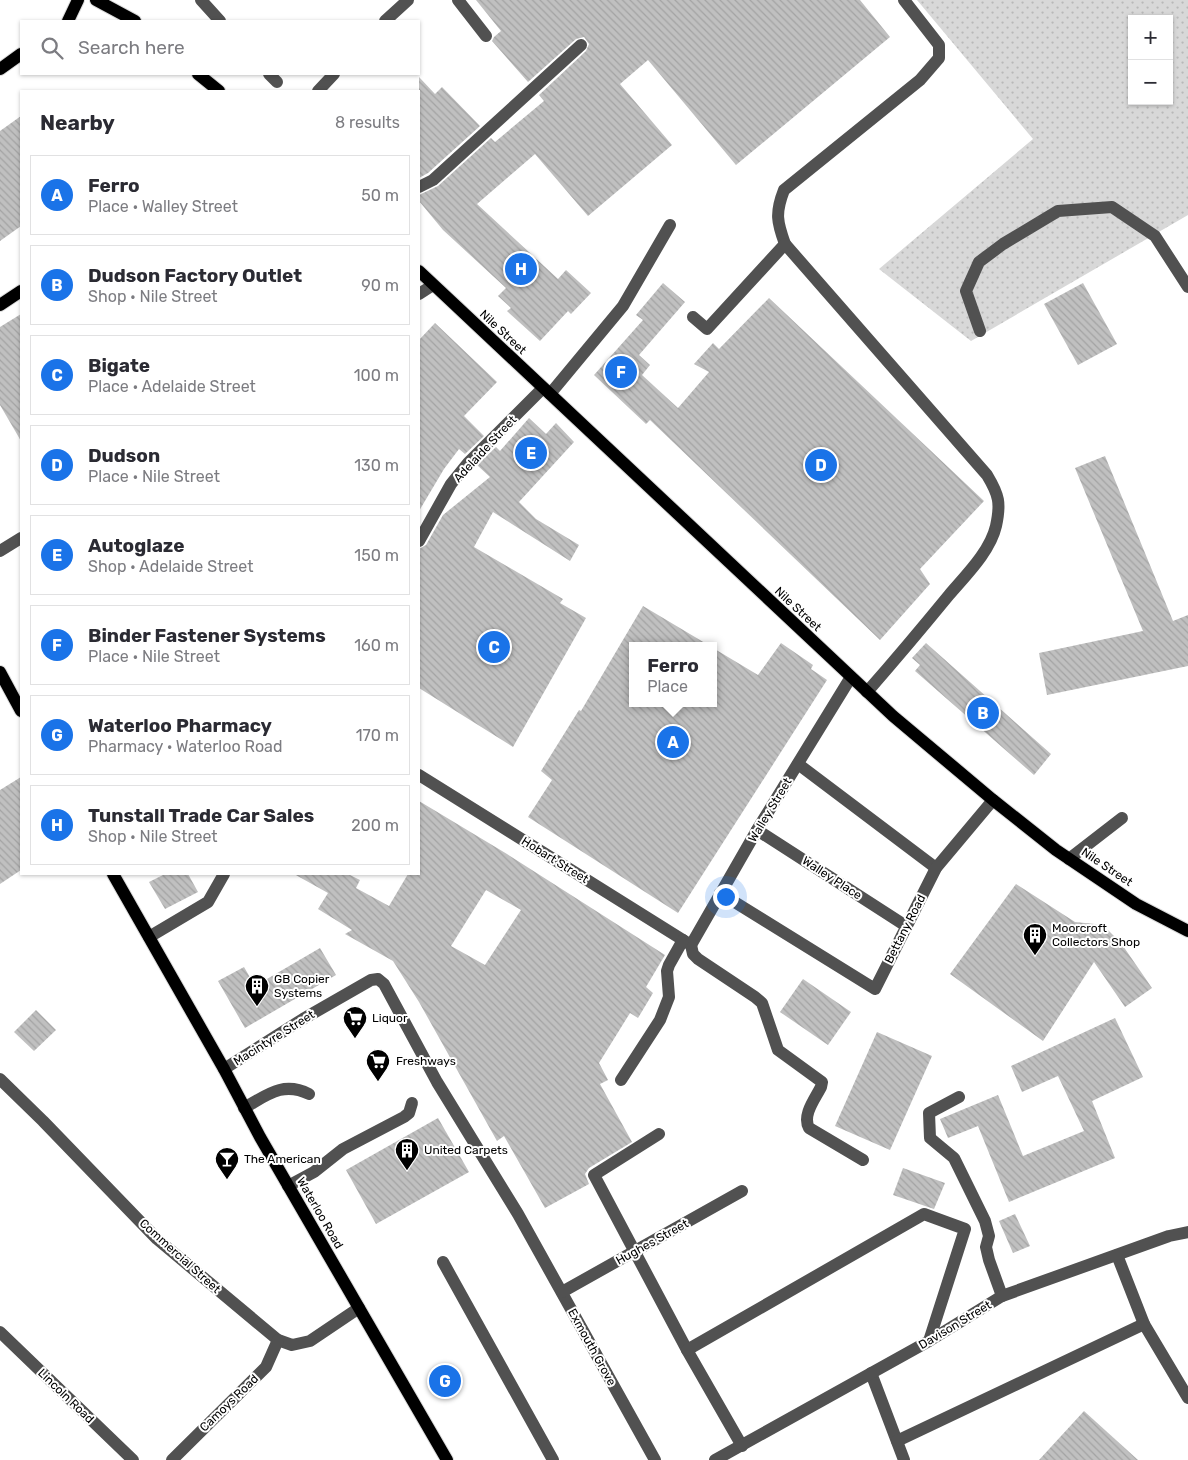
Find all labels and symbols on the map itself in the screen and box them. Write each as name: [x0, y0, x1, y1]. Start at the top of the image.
pin: H: [505, 250, 537, 288]
street label: Nile Street: [477, 307, 529, 357]
pin: F: [605, 353, 637, 391]
street label: Adelaide Street: [451, 413, 520, 485]
pin: E: [515, 434, 547, 472]
pin: D: [805, 446, 837, 484]
street label: Nile Street: [772, 584, 824, 634]
pin: C: [478, 628, 510, 666]
pin: B: [967, 694, 999, 732]
pin: A: [657, 723, 689, 761]
street label: Walley Street: [745, 775, 795, 845]
street label: Hobart Street: [519, 834, 591, 886]
street label: Nile Street: [1079, 845, 1135, 889]
street label: Walley Place: [800, 854, 865, 903]
your location: [713, 884, 739, 910]
street label: Bettany Road: [882, 892, 928, 966]
place label: Moorcroft Collectors Shop: [1052, 921, 1140, 949]
building icon: Moorcroft Collectors Shop: [1022, 922, 1048, 956]
place label: GB Copier Systems: [274, 972, 330, 1000]
building icon: GB Copier Systems: [244, 973, 270, 1007]
supermarket icon: Liquor: [342, 1005, 368, 1039]
street label: Macintyre Street: [231, 1007, 317, 1069]
place label: Liquor: [372, 1011, 408, 1025]
supermarket icon: Freshways: [365, 1048, 391, 1082]
place label: Freshways: [396, 1054, 456, 1068]
building icon: United Carpets: [394, 1137, 420, 1171]
place label: United Carpets: [424, 1143, 508, 1157]
bar icon: The American: [214, 1146, 240, 1180]
place label: The American: [244, 1152, 321, 1166]
street label: Waterloo Road: [294, 1175, 346, 1251]
street label: Commercial Street: [137, 1216, 224, 1296]
street label: Hughes Street: [613, 1216, 691, 1268]
street label: Davison Street: [916, 1298, 994, 1352]
street label: Exmouth Grove: [565, 1306, 619, 1388]
pin: G: [429, 1362, 461, 1400]
street label: Lincoln Road: [35, 1366, 97, 1426]
street label: Camoys Road: [197, 1372, 261, 1434]

